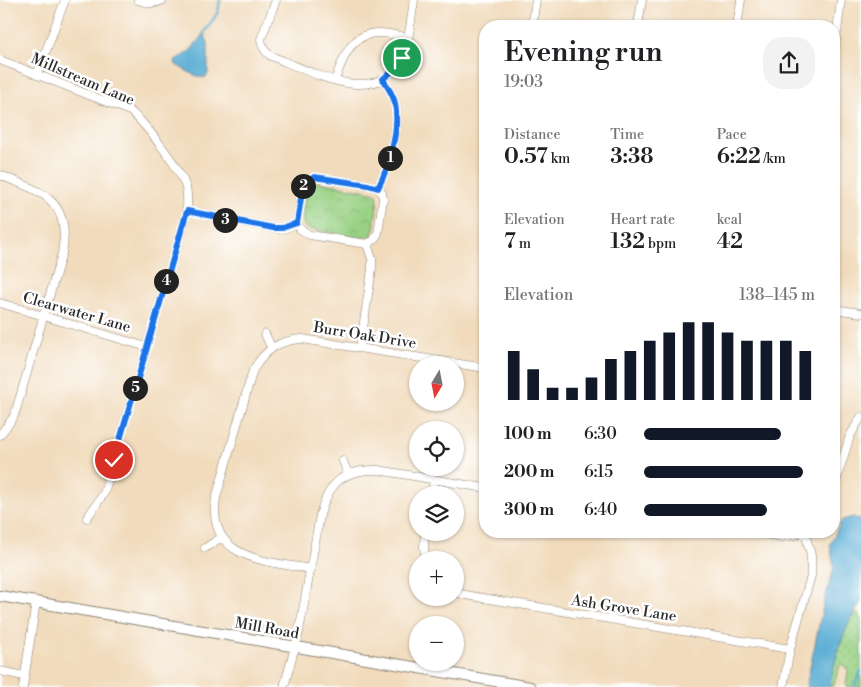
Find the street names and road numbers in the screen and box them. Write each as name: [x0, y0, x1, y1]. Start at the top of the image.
street label: Millstream Lane: [28, 49, 138, 110]
street label: Clearwater Lane: [21, 288, 133, 337]
street label: Burr Oak Drive: [311, 318, 418, 353]
street label: Ash Grove Lane: [569, 591, 678, 626]
street label: Mill Road: [233, 613, 301, 644]

